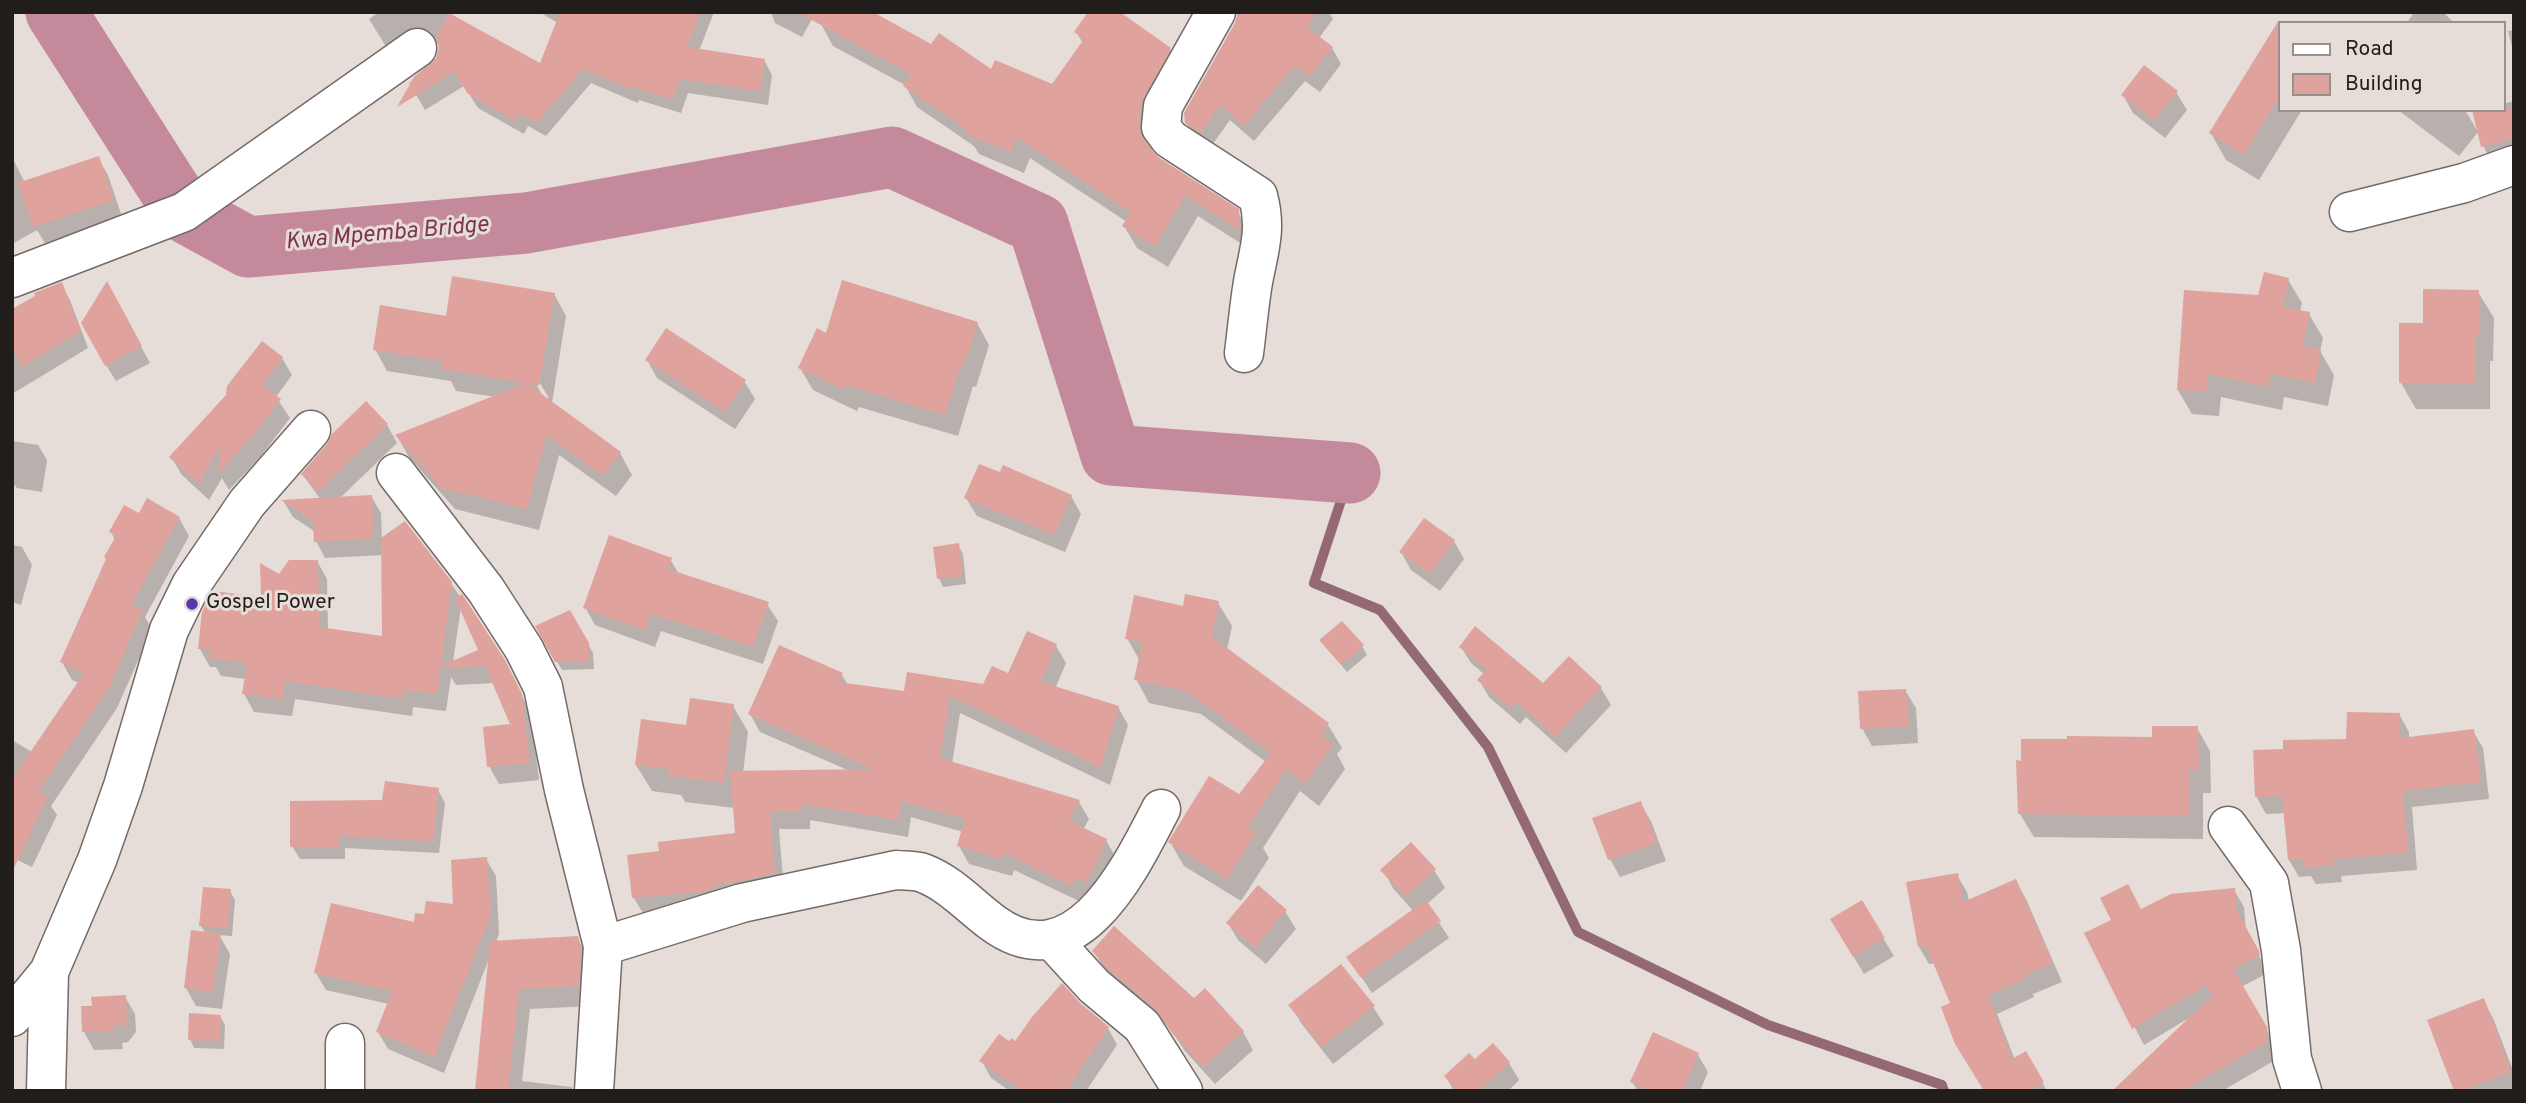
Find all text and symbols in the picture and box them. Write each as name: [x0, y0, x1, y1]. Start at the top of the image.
legend: [2278, 21, 2505, 112]
text: Road: [2345, 36, 2394, 63]
text: Building: [2345, 71, 2423, 98]
water label: Kwa Mpemba Bridge: [285, 212, 489, 258]
place label: Gospel Power: [206, 591, 335, 617]
marker: Gospel Power: [184, 596, 200, 612]

